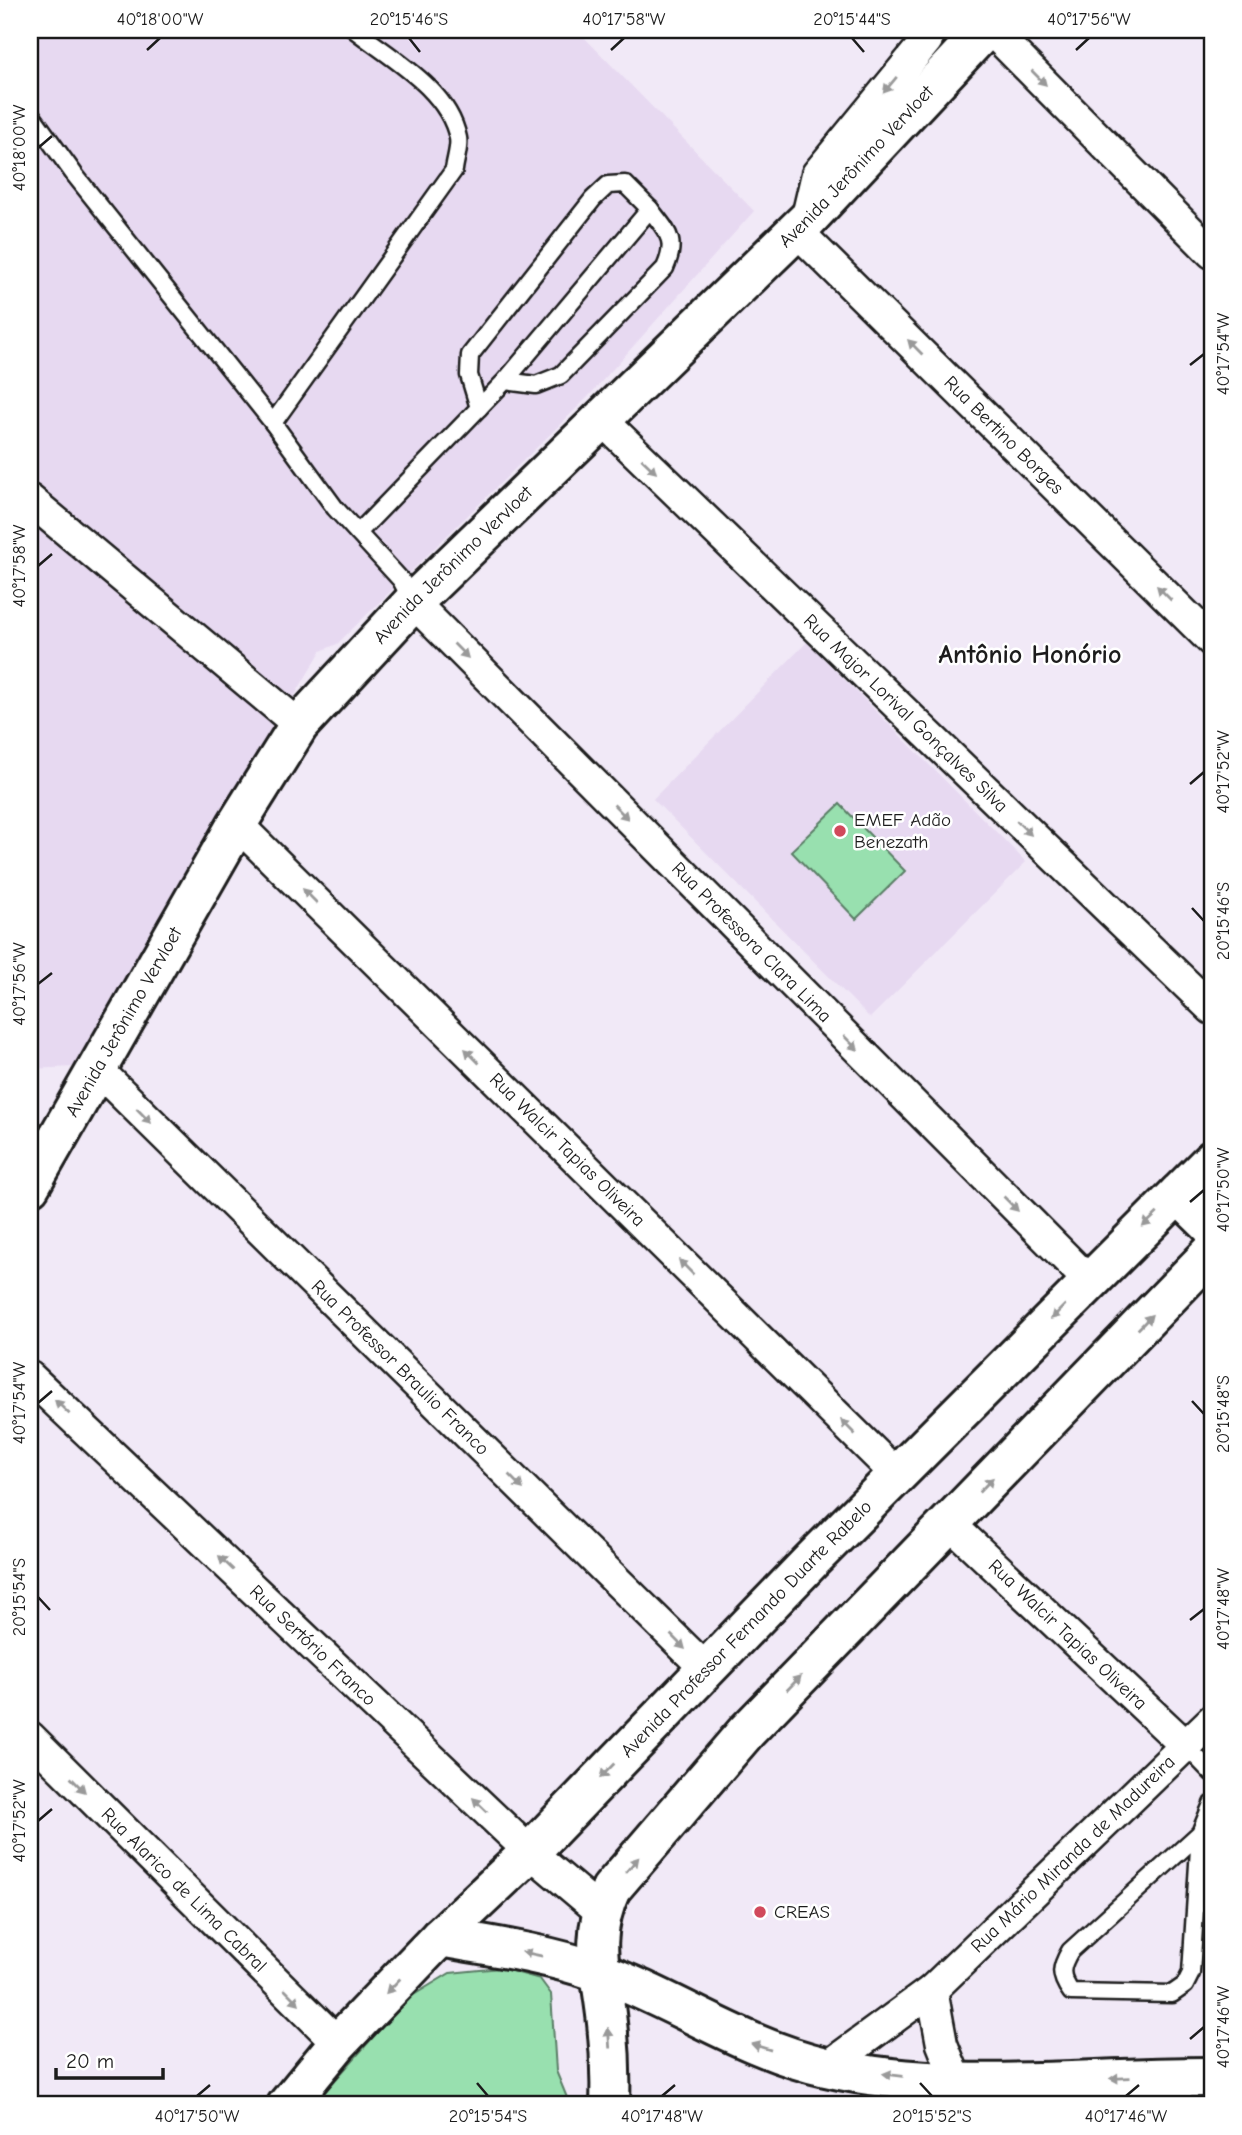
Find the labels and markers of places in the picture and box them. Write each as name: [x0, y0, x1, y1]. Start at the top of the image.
place label: EMEF Adão Benezath: [854, 809, 951, 853]
marker: EMEF Adão Benezath: [832, 823, 848, 839]
place label: CREAS: [774, 1901, 830, 1923]
marker: CREAS: [752, 1904, 768, 1920]

